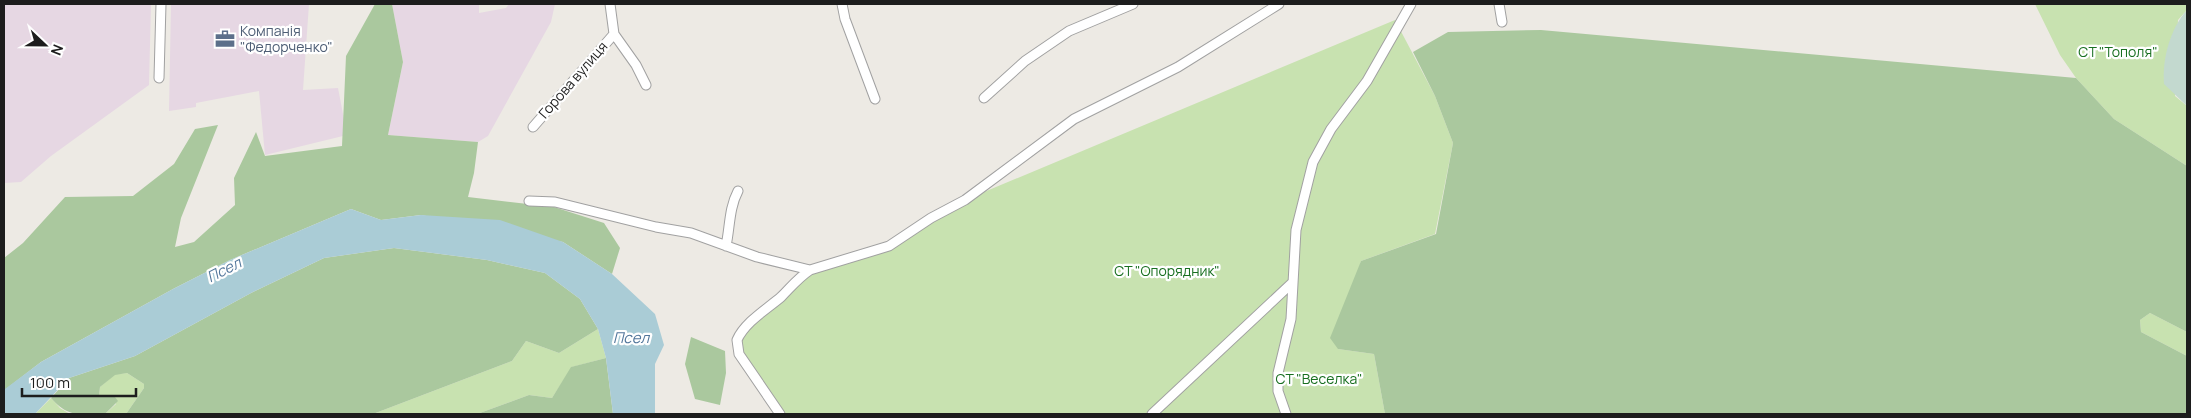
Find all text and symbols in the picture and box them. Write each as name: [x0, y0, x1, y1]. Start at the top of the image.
north arrow: [20, 20, 70, 70]
place label: Компанія "Федорченко": [240, 21, 333, 56]
office icon: Компанія "Федорченко": [214, 28, 236, 50]
street label: Горова вулиця: [534, 37, 611, 122]
text: N: [47, 42, 68, 58]
park label: СТ "Тополя": [2078, 42, 2158, 61]
water label: Псел: [203, 251, 246, 287]
park label: СТ "Опорядник": [1114, 261, 1220, 280]
water label: Псел: [613, 327, 650, 348]
scale bar: [22, 366, 136, 398]
park label: СТ "Веселка": [1276, 369, 1362, 388]
text: 100 m: [30, 372, 70, 393]

